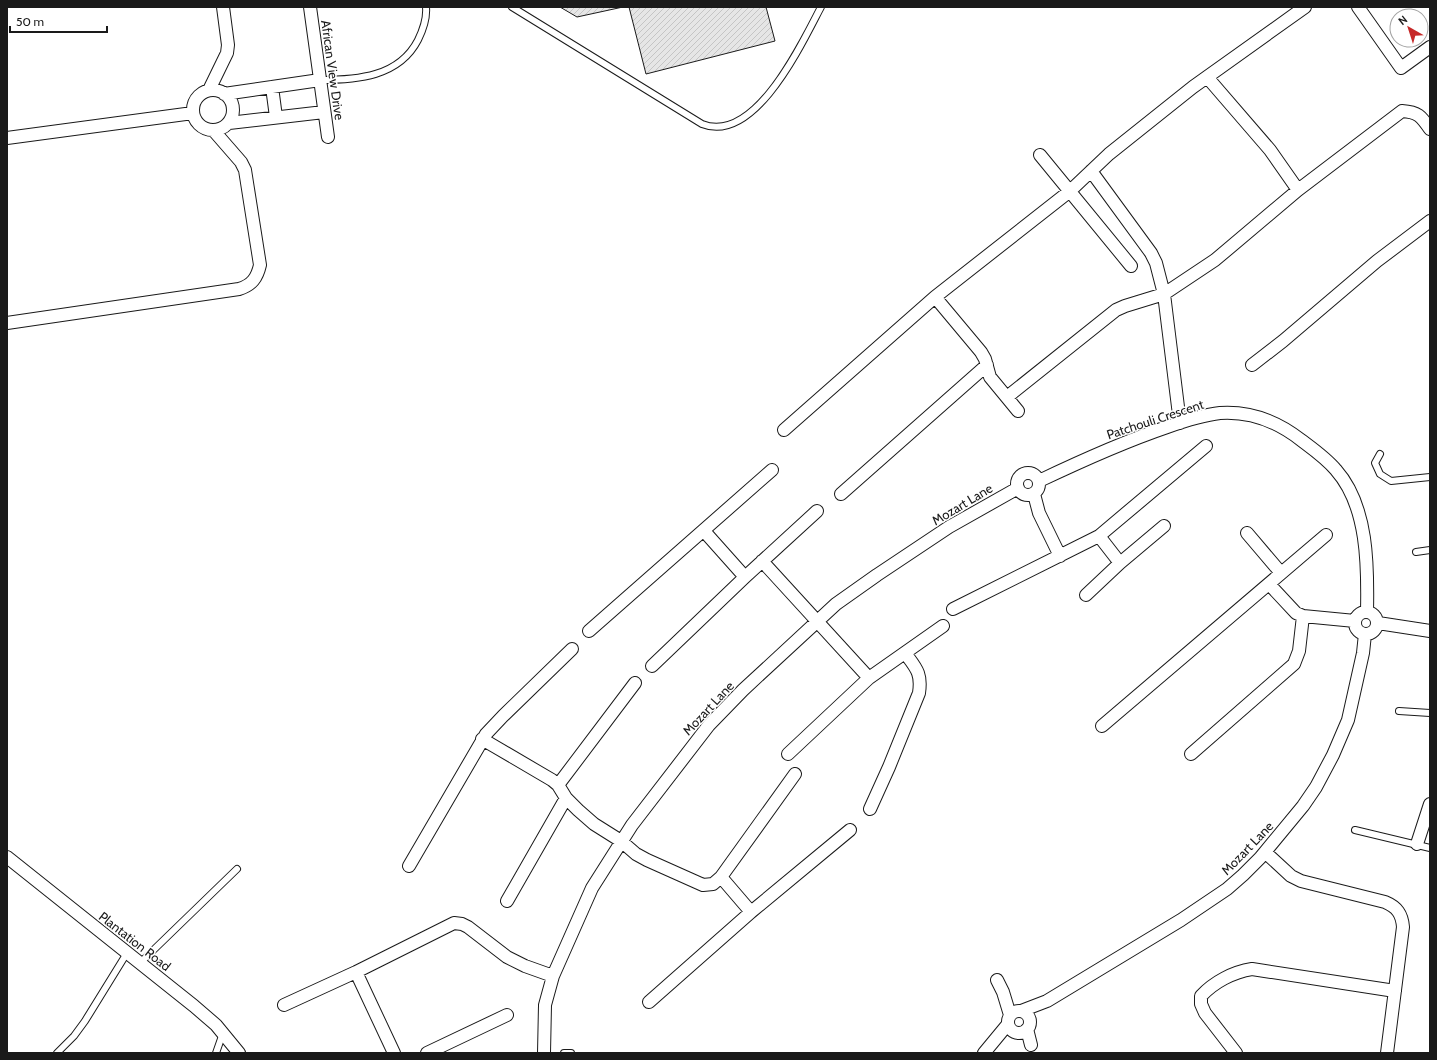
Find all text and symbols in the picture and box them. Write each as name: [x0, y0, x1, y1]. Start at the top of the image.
scale bar: [10, 8, 107, 34]
north arrow: [1389, 8, 1429, 48]
text: N: [1395, 12, 1410, 28]
text: 50 m: [16, 14, 44, 29]
street label: African View Drive: [318, 19, 348, 121]
street label: Patchouli Crescent: [1104, 396, 1206, 442]
street label: Mozart Lane: [929, 479, 996, 528]
street label: Mozart Lane: [679, 677, 737, 738]
street label: Mozart Lane: [1218, 818, 1277, 878]
street label: Plantation Road: [96, 908, 174, 974]

